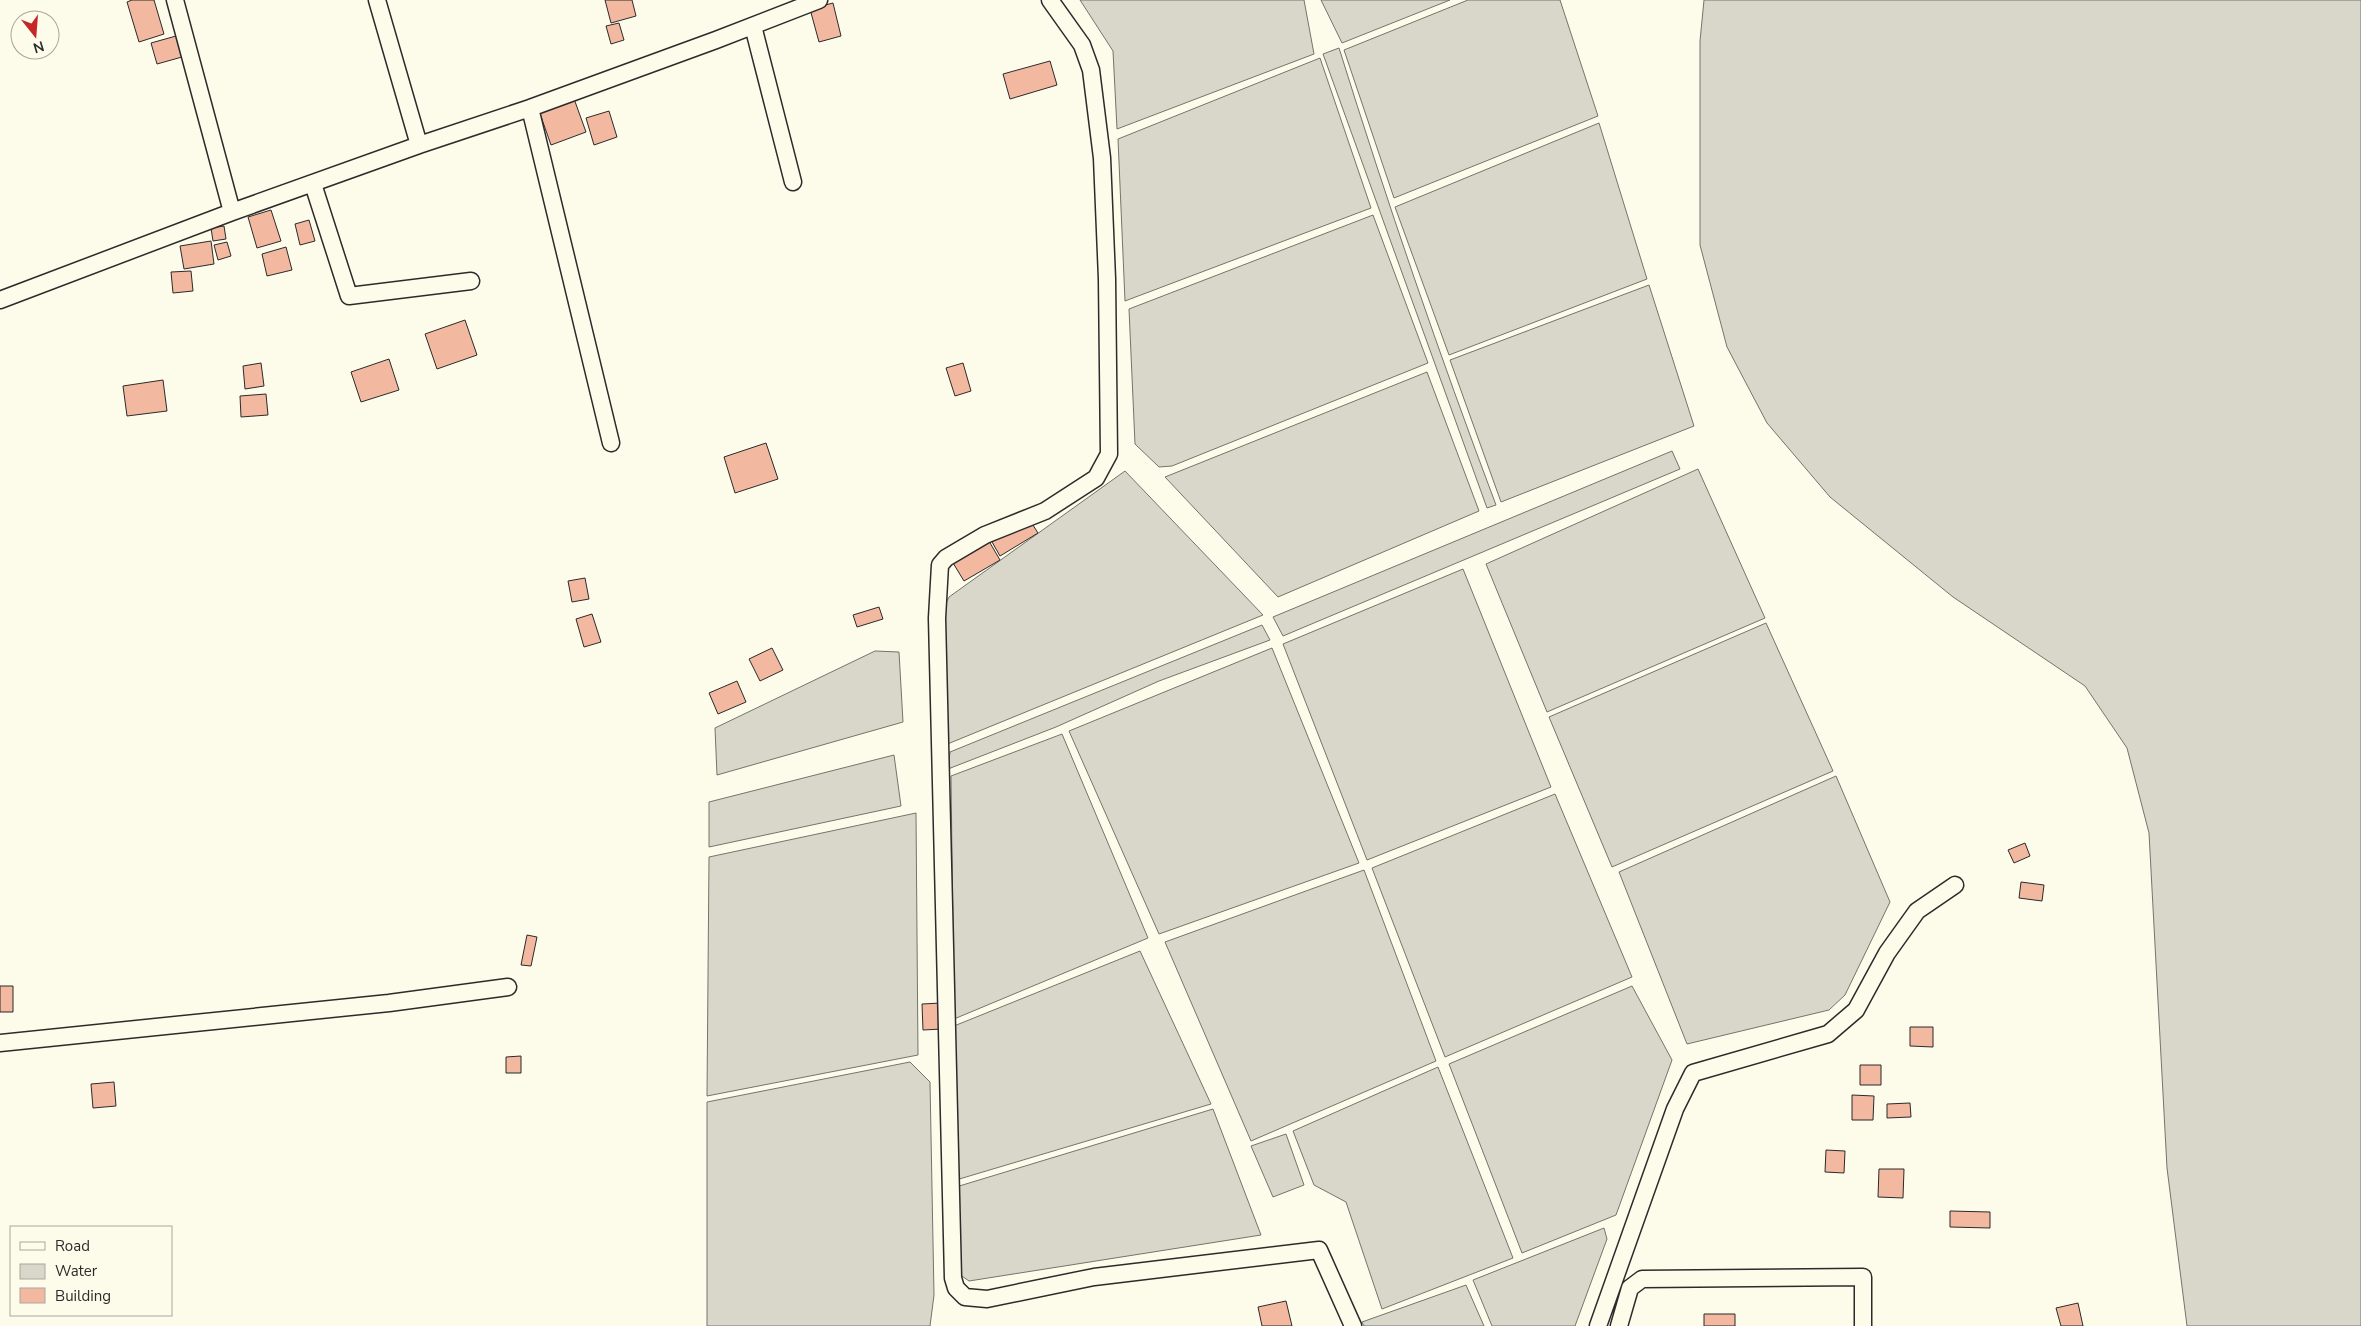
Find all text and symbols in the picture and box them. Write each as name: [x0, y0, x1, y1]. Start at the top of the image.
north arrow: [10, 10, 60, 60]
text: N: [31, 36, 46, 58]
legend: [10, 1226, 172, 1316]
text: Road: [55, 1236, 90, 1256]
text: Water: [55, 1261, 98, 1281]
text: Building: [55, 1286, 111, 1306]

